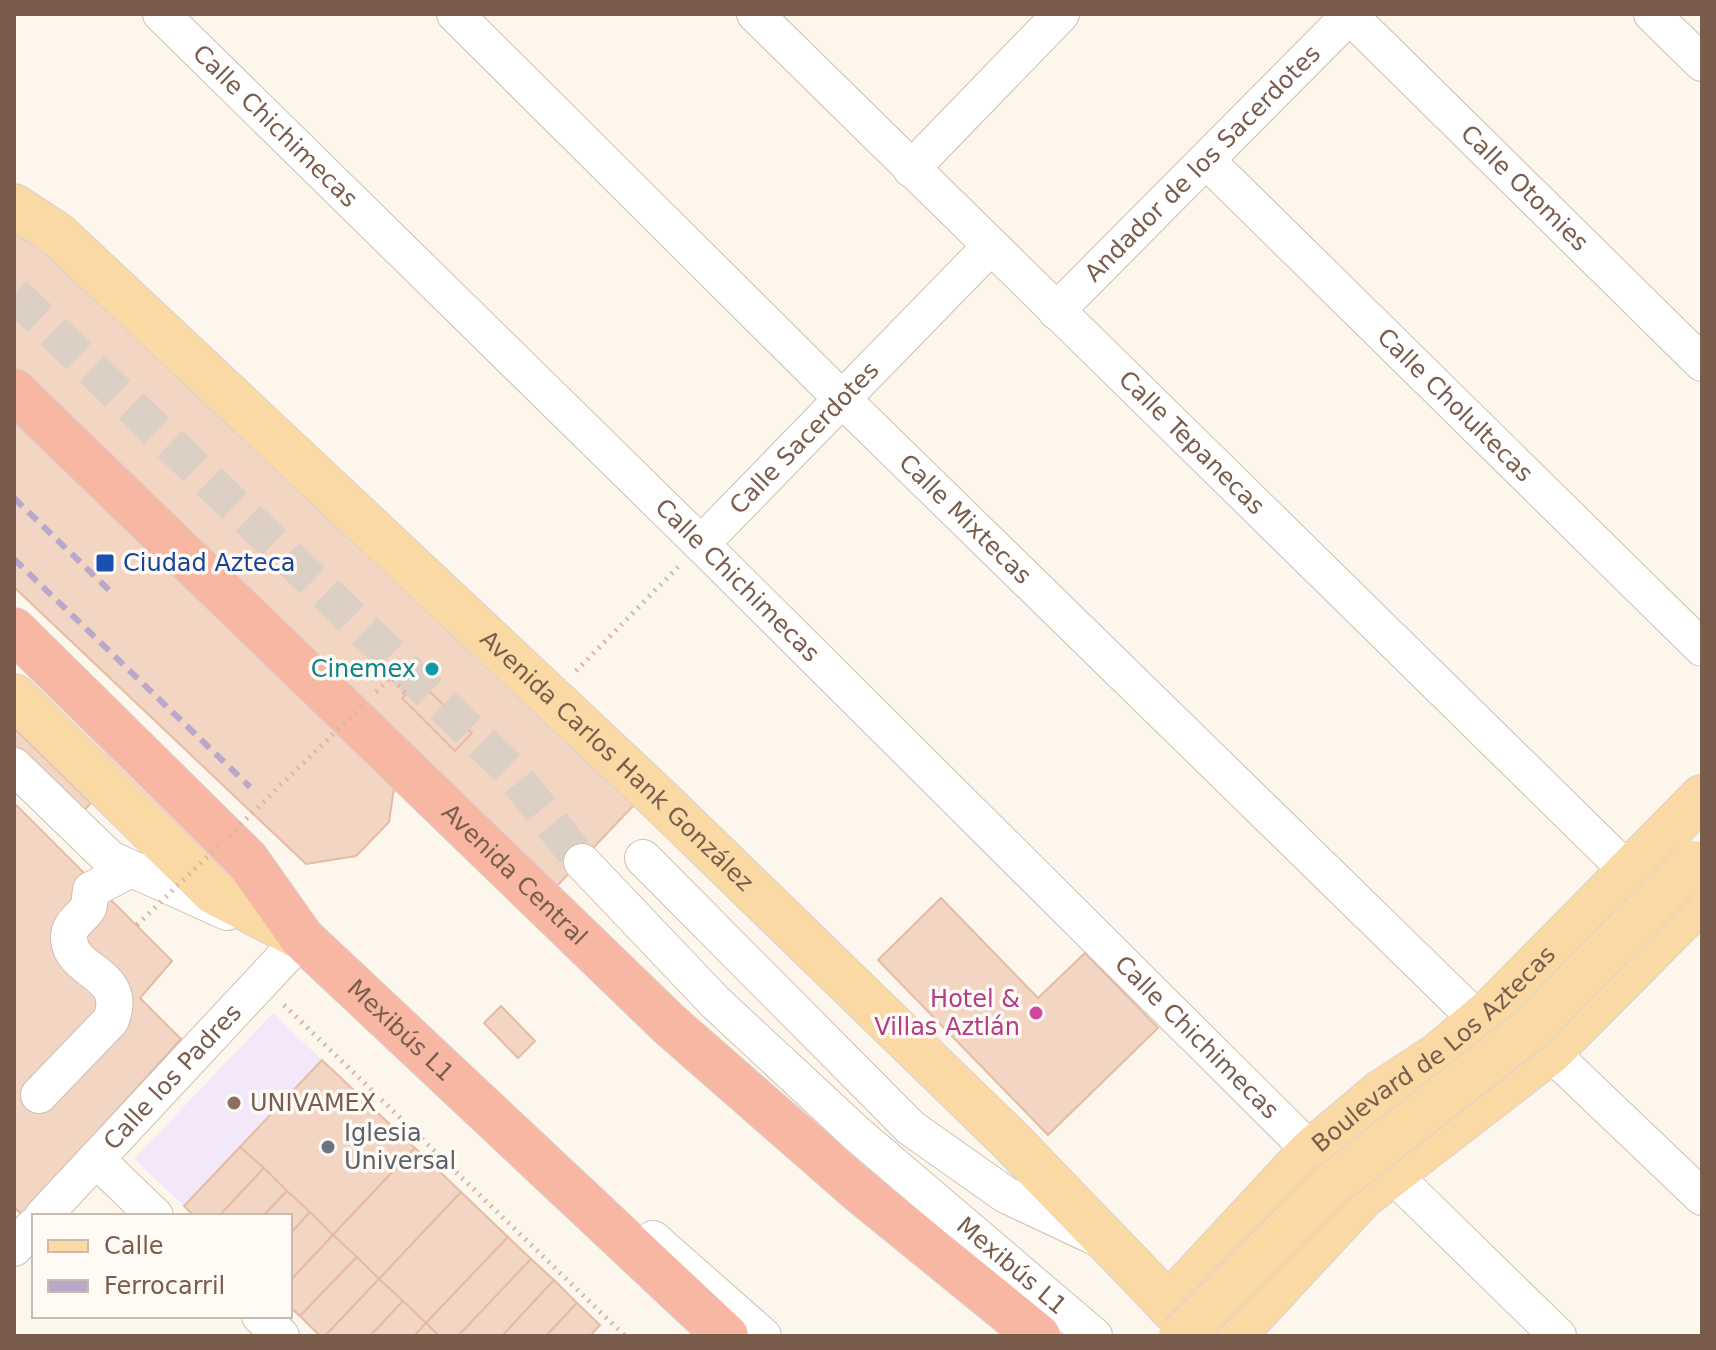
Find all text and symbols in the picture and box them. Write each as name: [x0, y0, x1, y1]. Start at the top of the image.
street label: Calle Chichimecas: [187, 39, 363, 213]
street label: Andador de los Sacerdotes: [1079, 39, 1326, 288]
street label: Calle Otomies: [1455, 119, 1594, 257]
street label: Calle Cholultecas: [1371, 322, 1539, 488]
street label: Calle Sacerdotes: [724, 356, 884, 520]
street label: Calle Tepanecas: [1113, 365, 1270, 520]
street label: Calle Mixtecas: [893, 449, 1037, 590]
street label: Calle Chichimecas: [649, 493, 825, 668]
place label: Ciudad Azteca: [123, 549, 296, 577]
marker: Ciudad Azteca: [94, 552, 116, 574]
street label: Avenida Carlos Hank González: [475, 625, 759, 897]
place label: Cinemex: [311, 655, 416, 683]
marker: Cinemex: [423, 660, 441, 678]
street label: Avenida Central: [436, 798, 593, 951]
street label: Boulevard de Los Aztecas: [1306, 940, 1561, 1158]
street label: Calle Chichimecas: [1109, 950, 1284, 1125]
street label: Mexibús L1: [342, 974, 459, 1087]
place label: Hotel & Villas Aztlán: [874, 985, 1020, 1041]
street label: Calle los Padres: [98, 998, 247, 1156]
marker: Hotel & Villas Aztlán: [1027, 1004, 1045, 1022]
place label: UNIVAMEX: [250, 1089, 376, 1117]
marker: UNIVAMEX: [225, 1094, 243, 1112]
place label: Iglesia Universal: [344, 1119, 456, 1175]
marker: Iglesia Universal: [319, 1138, 337, 1156]
street label: Mexibús L1: [951, 1211, 1072, 1320]
legend: [32, 1214, 292, 1318]
text: Calle: [104, 1232, 164, 1260]
text: Ferrocarril: [104, 1272, 225, 1300]

